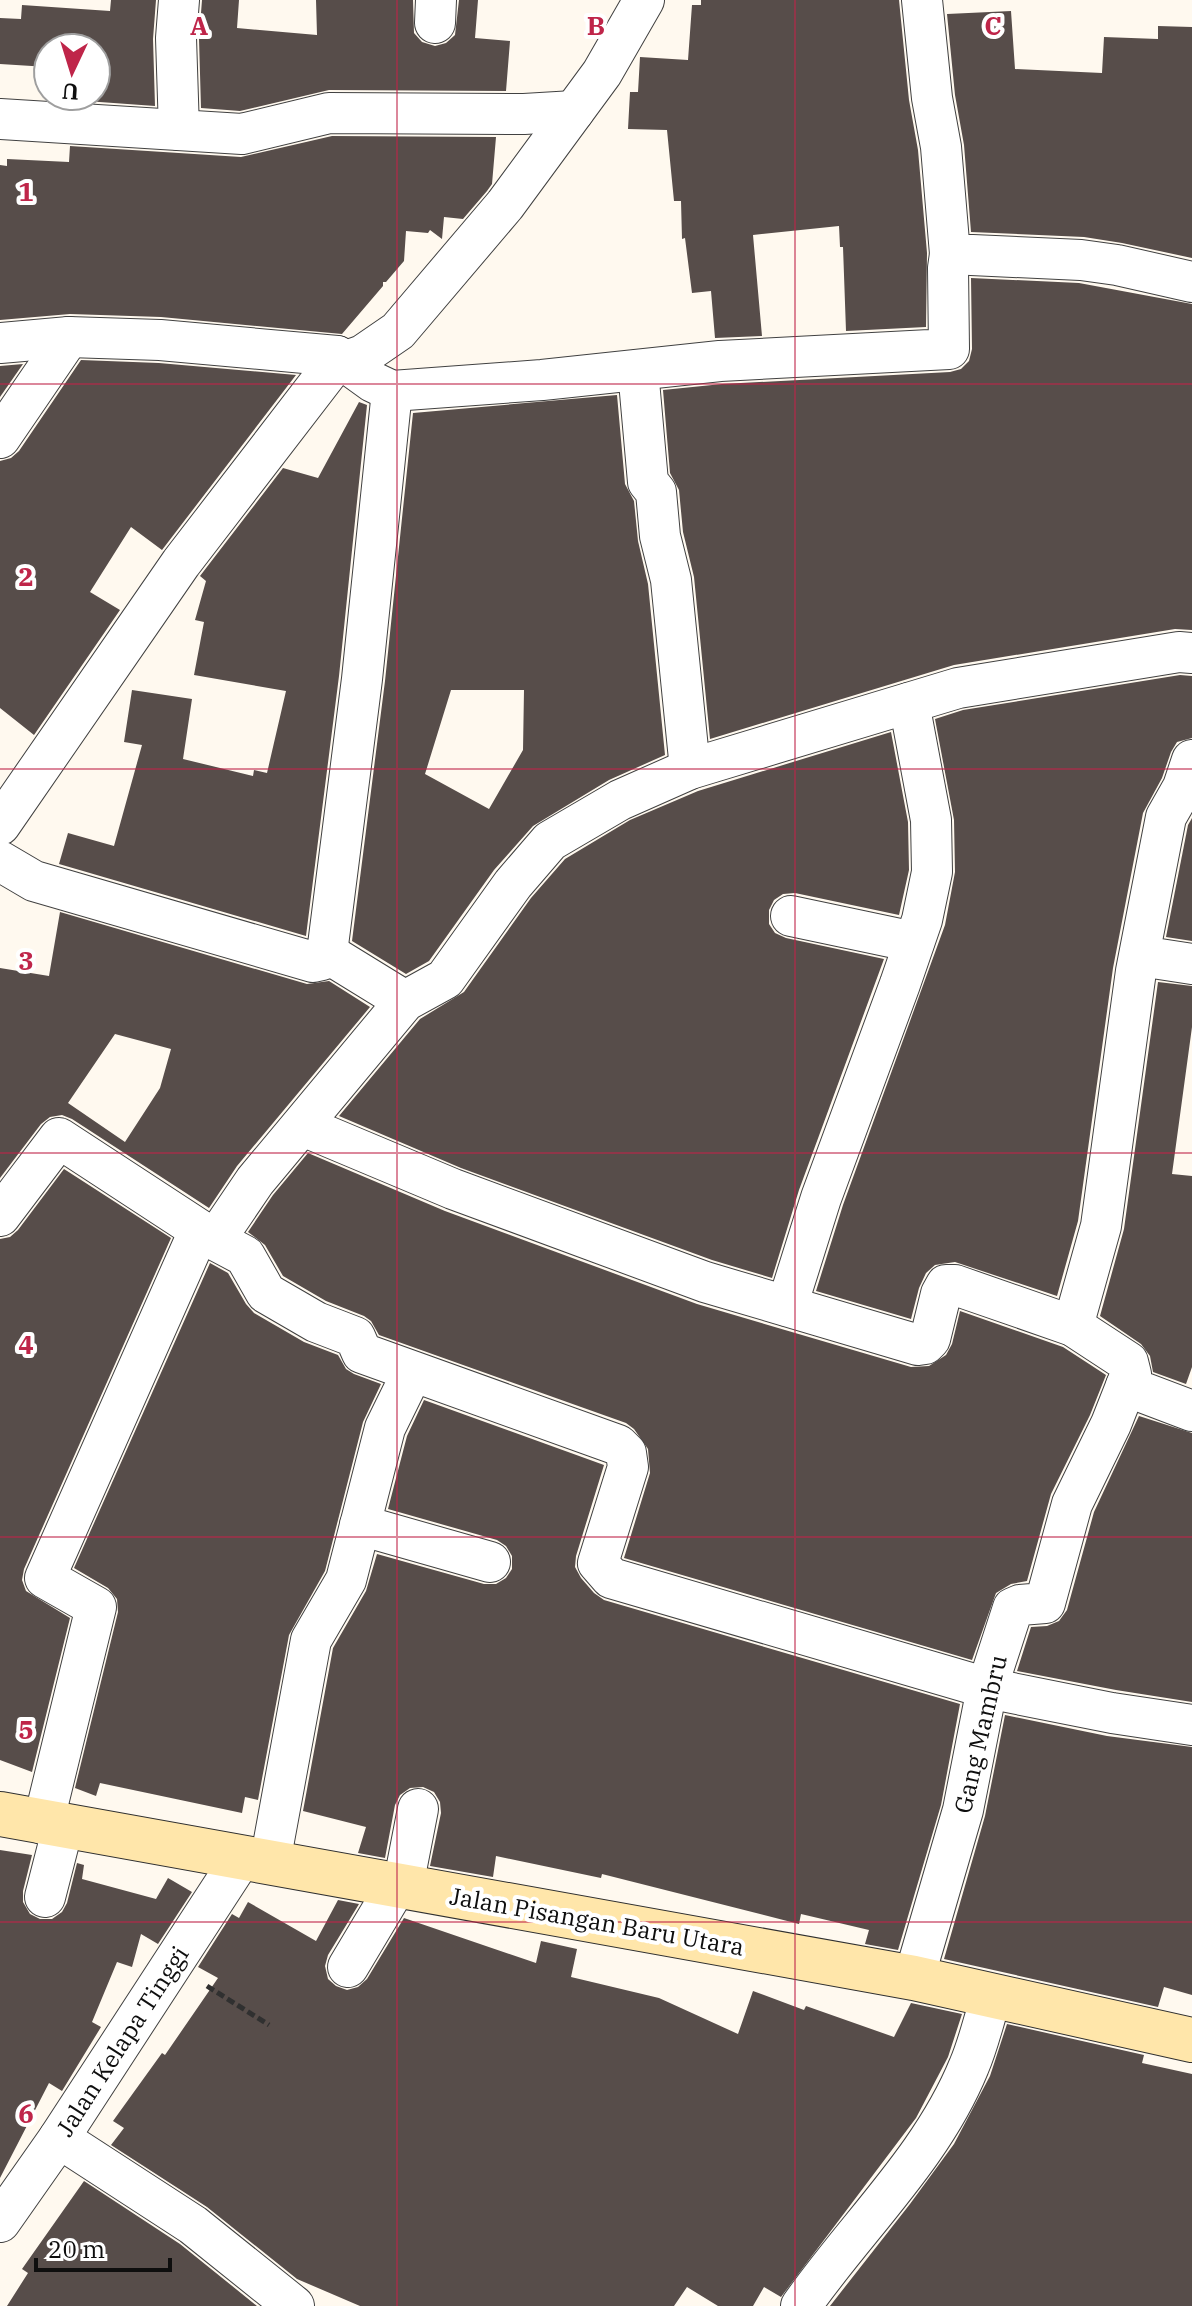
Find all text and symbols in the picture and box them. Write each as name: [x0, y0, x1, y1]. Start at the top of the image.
text: A: [190, 8, 208, 42]
text: B: [587, 8, 605, 42]
text: C: [984, 8, 1002, 42]
north arrow: [32, 32, 112, 112]
text: U: [61, 77, 80, 108]
text: 1: [18, 174, 34, 208]
text: 2: [18, 559, 34, 593]
text: 3: [18, 943, 34, 977]
text: 4: [18, 1327, 34, 1361]
street label: Gang Mambru: [946, 1651, 1014, 1816]
text: 5: [18, 1712, 34, 1746]
street label: Jalan Pisangan Baru Utara: [447, 1879, 747, 1963]
street label: Jalan Kelapa Tinggi: [49, 1940, 195, 2142]
text: 6: [18, 2096, 34, 2130]
scale bar: [36, 2222, 170, 2272]
text: 20 m: [48, 2233, 105, 2265]

